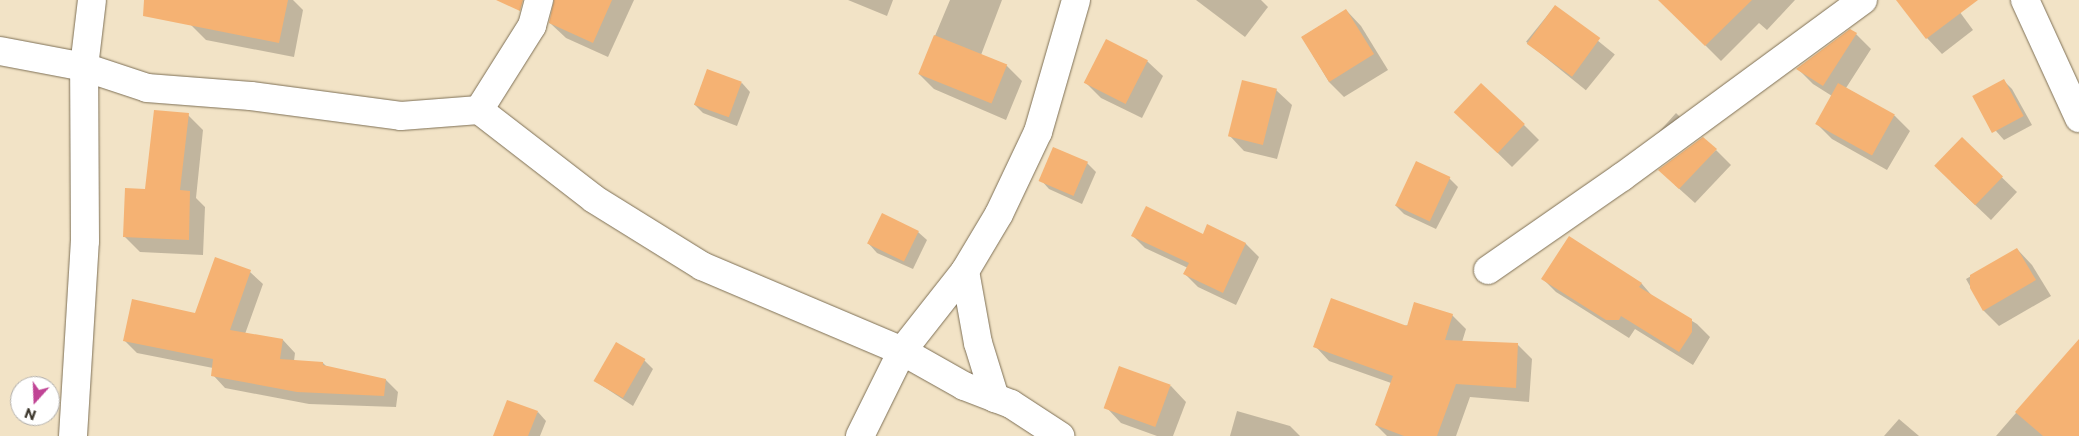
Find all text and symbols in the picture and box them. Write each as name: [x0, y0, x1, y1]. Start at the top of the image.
north arrow: [10, 376, 60, 426]
text: N: [22, 404, 39, 425]

